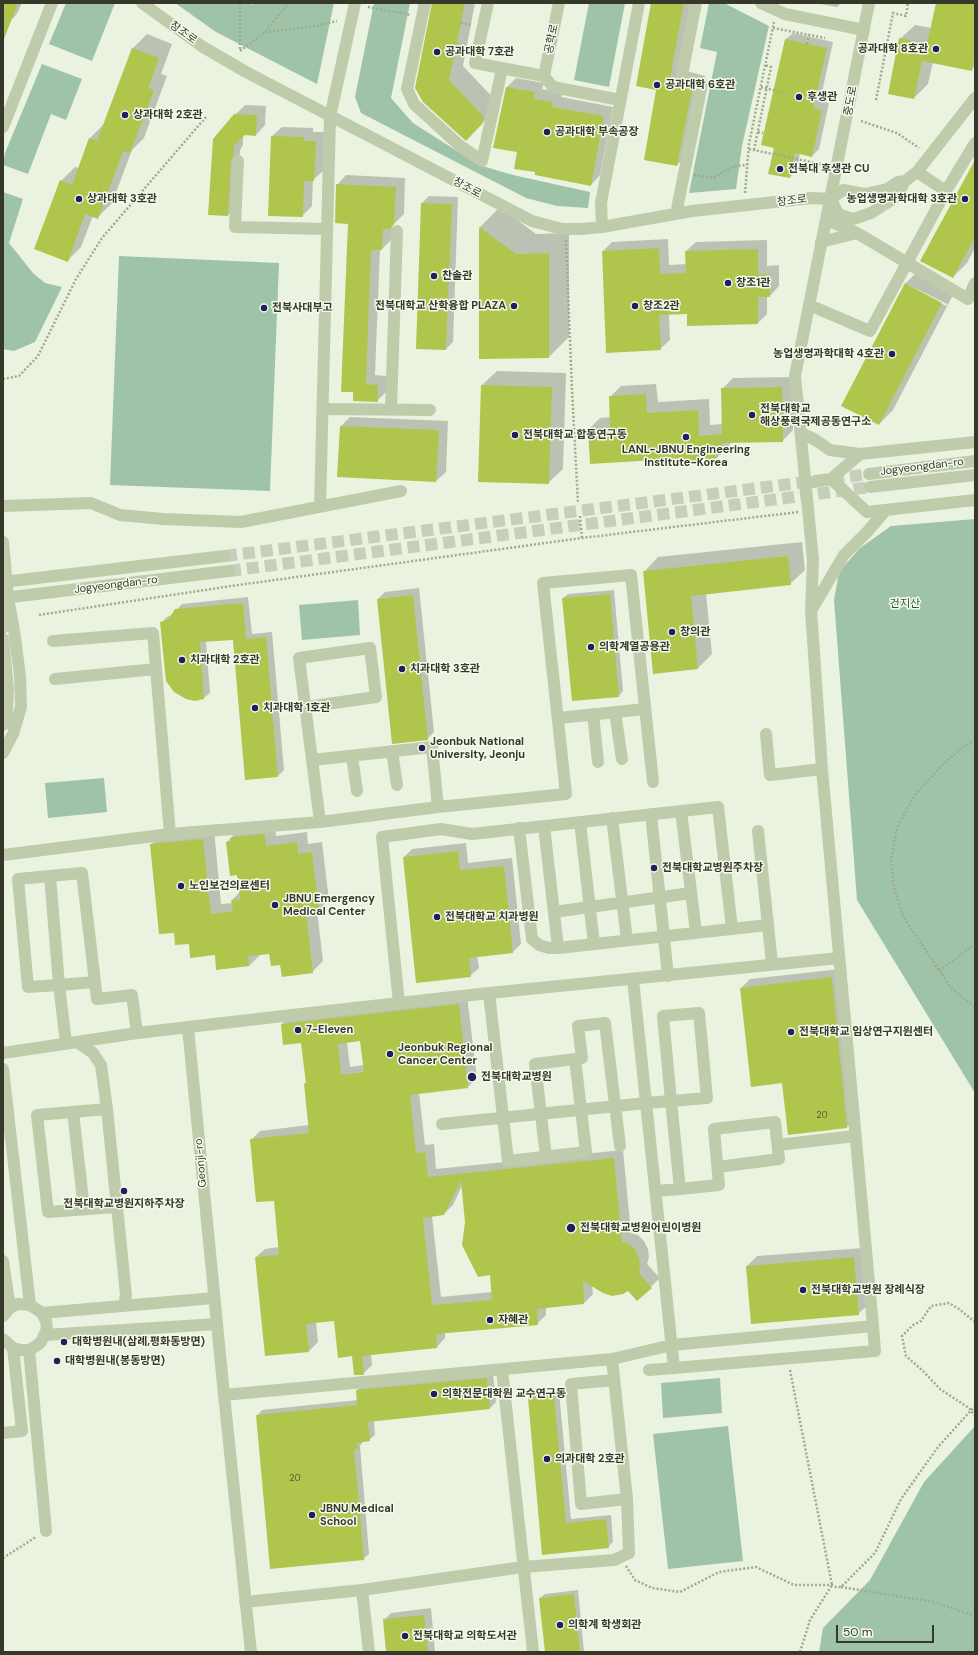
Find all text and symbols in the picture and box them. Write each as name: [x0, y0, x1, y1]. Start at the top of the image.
street label: 창조로: [167, 19, 199, 47]
street label: 공학로: [542, 23, 562, 55]
place label: 공과대학 8호관: [858, 42, 928, 56]
marker: 공과대학 8호관: [931, 44, 941, 54]
place label: 공과대학 7호관: [445, 45, 514, 59]
marker: 공과대학 7호관: [432, 47, 442, 57]
place label: 공과대학 6호관: [665, 78, 735, 92]
marker: 공과대학 6호관: [652, 80, 662, 90]
street label: 중도로: [842, 85, 860, 117]
place label: 후생관: [807, 90, 837, 104]
marker: 후생관: [794, 92, 804, 102]
place label: 상과대학 2호관: [133, 108, 203, 122]
marker: 상과대학 2호관: [120, 110, 130, 120]
place label: 공과대학 부속공장: [555, 125, 639, 139]
marker: 공과대학 부속공장: [542, 127, 552, 137]
place label: 전북대 후생관 CU: [788, 162, 870, 176]
marker: 전북대 후생관 CU: [775, 164, 785, 174]
street label: 창조로: [450, 175, 484, 201]
place label: 상과대학 3호관: [87, 192, 157, 206]
place label: 농업생명과학대학 3호관: [847, 192, 957, 206]
street label: 창조로: [776, 193, 808, 209]
marker: 상과대학 3호관: [74, 194, 84, 204]
marker: 농업생명과학대학 3호관: [960, 194, 970, 204]
place label: 찬솔관: [442, 269, 472, 283]
marker: 찬솔관: [429, 271, 439, 281]
place label: 창조1관: [736, 276, 770, 290]
marker: 창조1관: [723, 278, 733, 288]
place label: 전북대학교 산학융합 PLAZA: [375, 299, 506, 313]
place label: 창조2관: [643, 299, 680, 313]
place label: 전북사대부고: [272, 301, 333, 315]
marker: 전북대학교 산학융합 PLAZA: [509, 301, 519, 311]
marker: 창조2관: [630, 301, 640, 311]
marker: 전북사대부고: [259, 303, 269, 313]
place label: 농업생명과학대학 4호관: [773, 347, 884, 361]
marker: 농업생명과학대학 4호관: [887, 349, 897, 359]
place label: 전북대학교 해상풍력국제공동연구소: [760, 402, 871, 428]
marker: 전북대학교 해상풍력국제공동연구소: [747, 410, 757, 420]
place label: 전북대학교 합동연구동: [523, 428, 627, 442]
marker: 전북대학교 합동연구동: [510, 430, 520, 440]
marker: LANL-JBNU Engineering Institute-Korea: [681, 432, 691, 442]
place label: LANL-JBNU Engineering Institute-Korea: [622, 443, 750, 469]
street label: Jogyeongdan-ro: [879, 455, 965, 479]
street label: Jogyeongdan-ro: [73, 573, 159, 597]
park label: 건지산: [890, 597, 920, 611]
place label: 창의관: [680, 625, 710, 639]
marker: 창의관: [667, 627, 677, 637]
place label: 의학계열공용관: [599, 640, 670, 654]
marker: 의학계열공용관: [586, 642, 596, 652]
place label: 치과대학 2호관: [190, 653, 260, 667]
marker: 치과대학 2호관: [177, 655, 187, 665]
place label: 치과대학 3호관: [410, 662, 480, 676]
marker: 치과대학 3호관: [397, 664, 407, 674]
place label: 치과대학 1호관: [263, 701, 330, 715]
marker: 치과대학 1호관: [250, 703, 260, 713]
place label: Jeonbuk National University, Jeonju: [430, 735, 525, 761]
marker: Jeonbuk National University, Jeonju: [417, 743, 427, 753]
place label: 전북대학교병원주차장: [662, 861, 763, 875]
marker: 전북대학교병원주차장: [649, 863, 659, 873]
place label: 노인보건의료센터: [189, 879, 270, 893]
marker: 노인보건의료센터: [176, 881, 186, 891]
place label: JBNU Emergency Medical Center: [283, 892, 375, 918]
marker: JBNU Emergency Medical Center: [270, 900, 280, 910]
place label: 전북대학교 치과병원: [445, 910, 539, 924]
marker: 전북대학교 치과병원: [432, 912, 442, 922]
place label: 7-Eleven: [306, 1023, 353, 1037]
marker: 7-Eleven: [293, 1025, 303, 1035]
place label: 전북대학교 임상연구지원센터: [799, 1025, 933, 1039]
marker: 전북대학교 임상연구지원센터: [786, 1027, 796, 1037]
place label: Jeonbuk Regional Cancer Center: [398, 1041, 493, 1067]
marker: Jeonbuk Regional Cancer Center: [385, 1049, 395, 1059]
place label: 전북대학교병원: [481, 1070, 552, 1084]
marker: 전북대학교병원: [466, 1071, 478, 1083]
house number: 20: [816, 1111, 828, 1121]
street label: Geonji-ro: [192, 1138, 210, 1188]
marker: 전북대학교병원지하주차장: [119, 1186, 129, 1196]
place label: 전북대학교병원지하주차장: [63, 1197, 185, 1211]
place label: 전북대학교병원어린이병원: [580, 1221, 701, 1235]
marker: 전북대학교병원어린이병원: [565, 1222, 577, 1234]
place label: 전북대학교병원 장례식장: [811, 1283, 925, 1297]
marker: 전북대학교병원 장례식장: [798, 1285, 808, 1295]
place label: 자혜관: [498, 1313, 528, 1327]
marker: 자혜관: [485, 1315, 495, 1325]
place label: 대학병원내(삼례,평화동방면): [72, 1335, 205, 1349]
marker: 대학병원내(삼례,평화동방면): [59, 1337, 69, 1347]
place label: 대학병원내(봉동방면): [65, 1354, 165, 1368]
marker: 대학병원내(봉동방면): [52, 1356, 62, 1366]
place label: 의학전문대학원 교수연구동: [442, 1387, 566, 1401]
marker: 의학전문대학원 교수연구동: [429, 1389, 439, 1399]
place label: 의과대학 2호관: [555, 1452, 625, 1466]
marker: 의과대학 2호관: [542, 1454, 552, 1464]
house number: 20: [289, 1474, 301, 1484]
place label: JBNU Medical School: [320, 1502, 394, 1528]
marker: JBNU Medical School: [307, 1510, 317, 1520]
scale bar: [838, 1617, 936, 1643]
place label: 의학계 학생회관: [568, 1618, 641, 1632]
marker: 의학계 학생회관: [555, 1620, 565, 1630]
text: 50 m: [843, 1624, 872, 1640]
place label: 전북대학교 의학도서관: [413, 1629, 517, 1643]
marker: 전북대학교 의학도서관: [400, 1631, 410, 1641]

